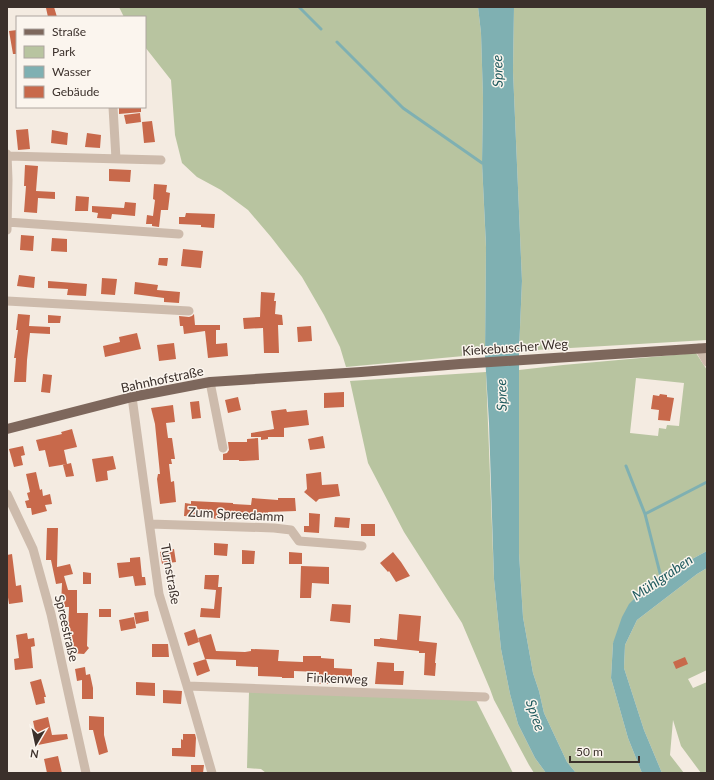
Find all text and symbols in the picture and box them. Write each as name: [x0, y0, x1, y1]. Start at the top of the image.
legend: [16, 16, 146, 108]
text: Straße: [52, 24, 86, 39]
text: Park: [52, 44, 76, 59]
water label: Spree: [488, 54, 506, 87]
text: Wasser: [52, 64, 91, 79]
text: Gebäude: [52, 84, 99, 99]
street label: Kiekebuscher Weg: [462, 335, 569, 359]
street label: Bahnhofstraße: [119, 362, 205, 396]
water label: Spree: [492, 378, 510, 411]
street label: Zum Spreedamm: [187, 503, 285, 525]
street label: Turnstraße: [158, 542, 184, 606]
water label: Mühlgraben: [628, 550, 696, 604]
street label: Spreestraße: [52, 593, 82, 663]
street label: Finkenweg: [306, 669, 368, 687]
water label: Spree: [523, 697, 549, 733]
north arrow: [16, 724, 56, 764]
scale bar: [570, 738, 639, 764]
text: 50 m: [576, 744, 603, 759]
text: N: [29, 747, 40, 761]

